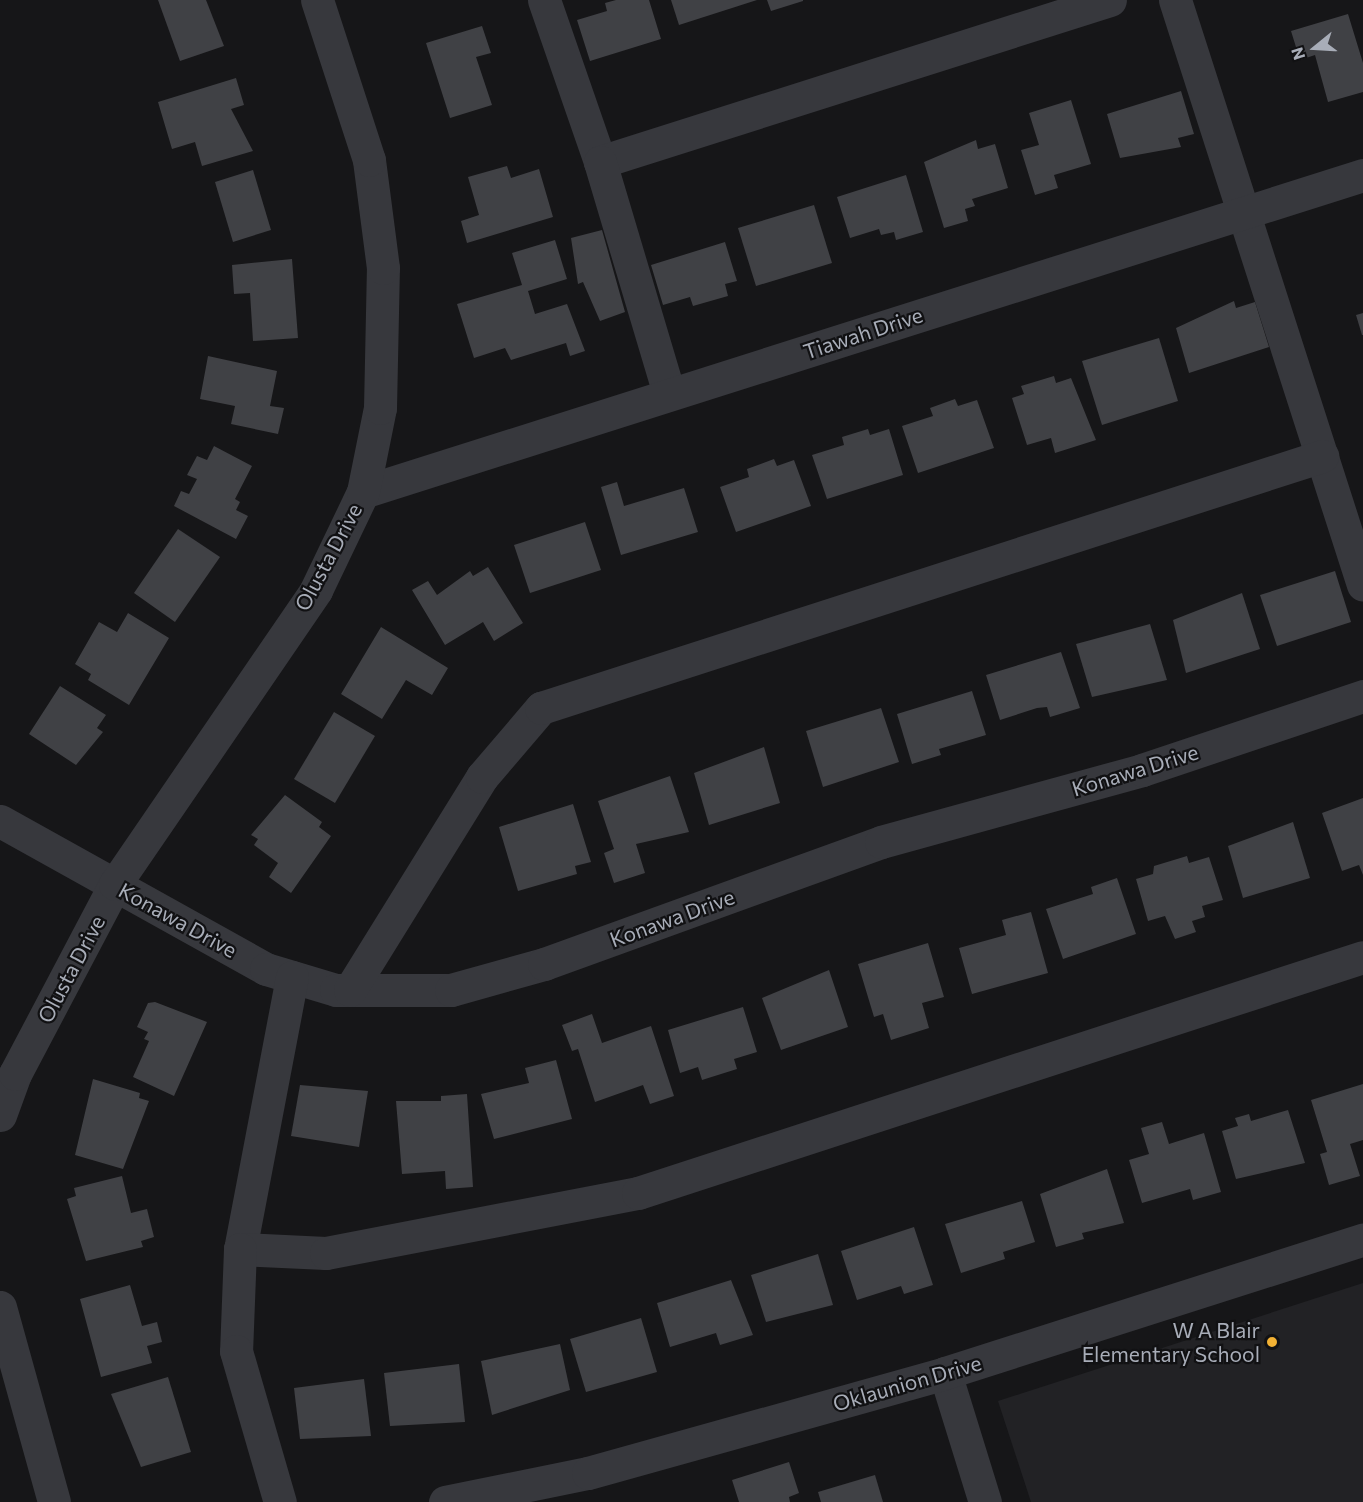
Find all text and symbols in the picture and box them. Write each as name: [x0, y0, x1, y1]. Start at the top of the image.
north arrow: [1285, 18, 1345, 78]
text: N: [1287, 45, 1308, 62]
street label: Tiawah Drive: [800, 302, 926, 364]
street label: Olusta Drive: [289, 499, 367, 615]
street label: Konawa Drive: [1069, 739, 1201, 801]
street label: Konawa Drive: [115, 877, 241, 963]
street label: Konawa Drive: [606, 884, 738, 952]
street label: Olusta Drive: [32, 911, 110, 1027]
place label: W A Blair Elementary School: [1082, 1317, 1260, 1367]
marker: W A Blair Elementary School: [1265, 1335, 1279, 1349]
street label: Oklaunion Drive: [830, 1350, 984, 1416]

